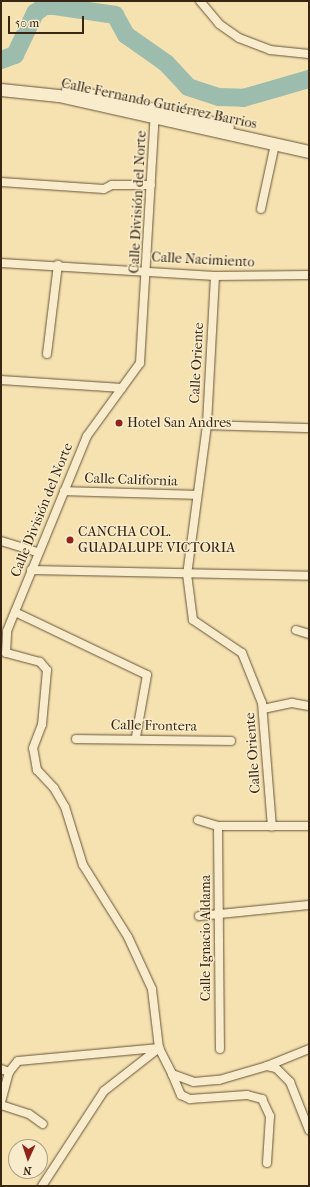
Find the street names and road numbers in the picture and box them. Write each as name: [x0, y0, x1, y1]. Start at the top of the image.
street label: Calle Fernando Gutiérrez Barrios: [60, 75, 258, 133]
street label: Calle División del Norte: [126, 130, 150, 274]
street label: Calle Nacimiento: [151, 249, 255, 271]
street label: Calle Oriente: [186, 322, 208, 404]
street label: Calle División del Norte: [7, 440, 77, 580]
street label: Calle California: [84, 470, 178, 490]
street label: Calle Oriente: [242, 712, 264, 794]
street label: Calle Frontera: [111, 717, 197, 735]
street label: Calle Ignacio Aldama: [198, 875, 214, 1001]

